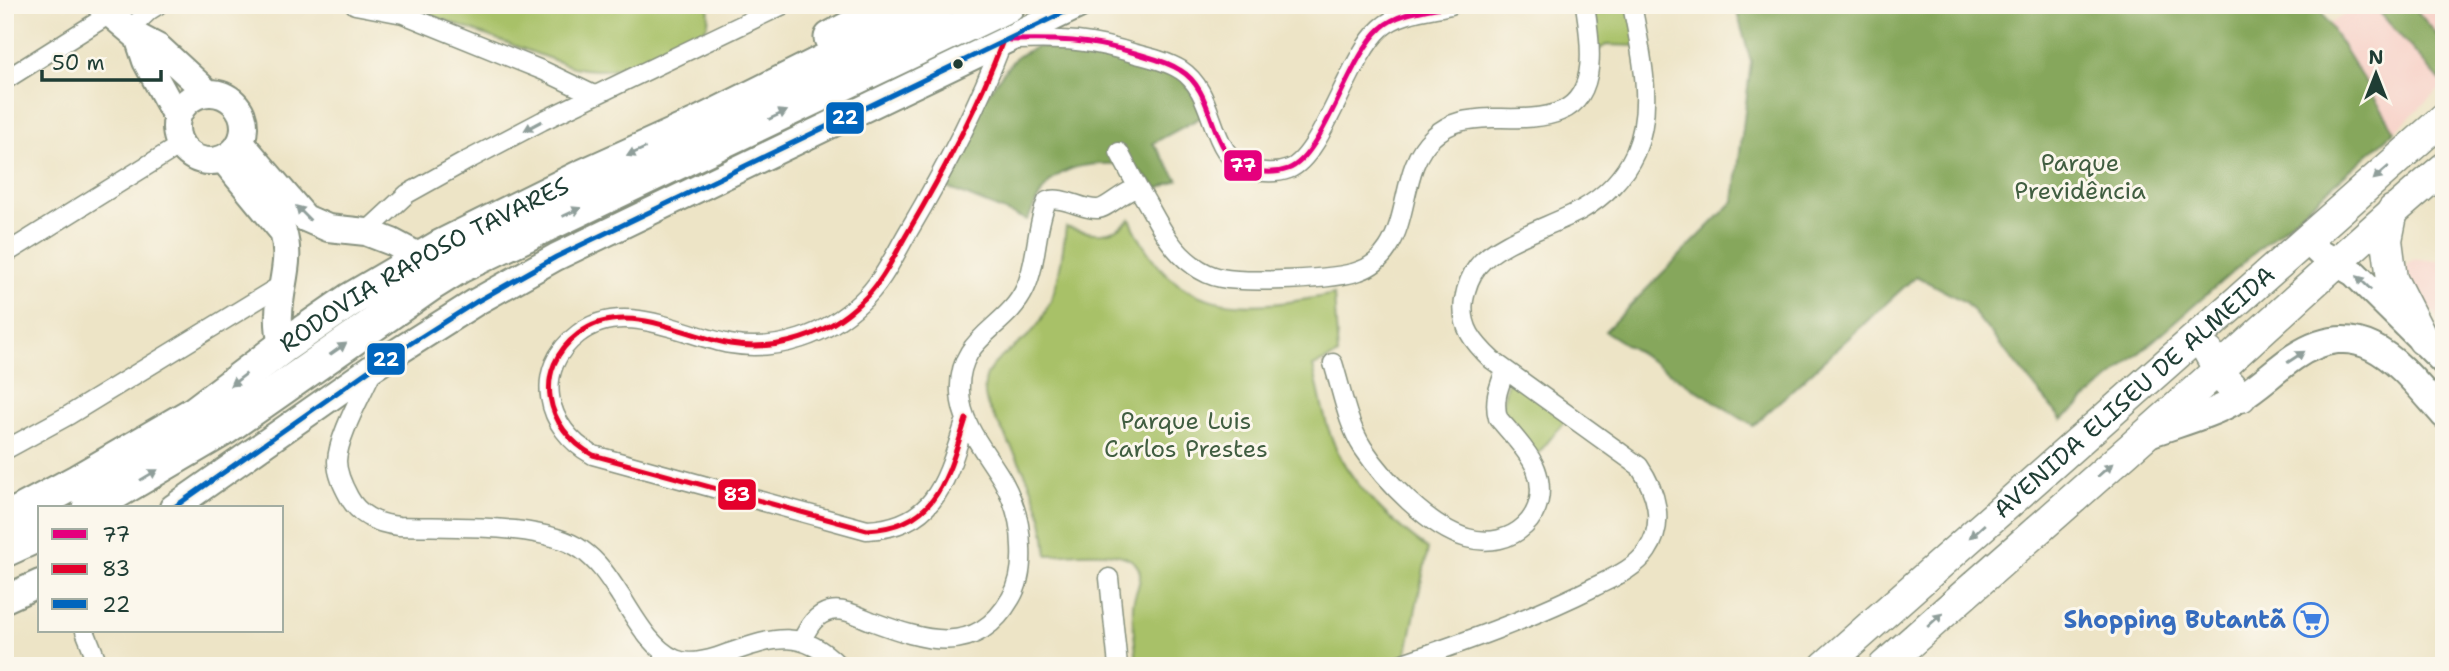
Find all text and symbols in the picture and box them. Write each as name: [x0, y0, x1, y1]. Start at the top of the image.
scale bar: [42, 38, 161, 82]
north arrow: [2340, 38, 2410, 108]
text: N: [2368, 45, 2384, 70]
text: 50 m: [52, 49, 105, 77]
unlabelled marker: [951, 57, 965, 71]
line badge: 22: [825, 101, 865, 135]
text: 22: [832, 105, 858, 130]
one-way arrow: [768, 110, 788, 121]
one-way arrow: [523, 120, 543, 131]
one-way arrow: [626, 146, 646, 158]
park label: Parque Previdência: [2014, 147, 2146, 207]
line badge: 77: [1223, 149, 1263, 182]
text: 77: [1230, 153, 1256, 178]
one-way arrow: [2373, 165, 2390, 180]
street label: RODOVIA RAPOSO TAVARES: [273, 170, 574, 360]
one-way arrow: [294, 204, 311, 221]
one-way arrow: [562, 206, 582, 218]
street label: AVENIDA ELISEU DE ALMEIDA: [1987, 259, 2282, 526]
one-way arrow: [2355, 274, 2372, 291]
one-way arrow: [329, 342, 347, 356]
line badge: 22: [366, 342, 406, 376]
text: 22: [373, 347, 399, 372]
one-way arrow: [2286, 351, 2305, 364]
one-way arrow: [229, 372, 247, 386]
park label: Parque Luis Carlos Prestes: [1104, 405, 1268, 465]
one-way arrow: [2097, 463, 2114, 478]
one-way arrow: [139, 469, 158, 481]
line badge: 83: [717, 478, 757, 511]
text: 83: [724, 482, 750, 507]
legend: [38, 506, 284, 632]
text: 77: [102, 521, 130, 549]
one-way arrow: [1968, 523, 1986, 539]
text: 83: [102, 555, 130, 583]
text: 22: [102, 591, 130, 619]
supermarket icon: Shopping Butantã: [2292, 601, 2330, 639]
place label: Shopping Butantã: [2064, 604, 2287, 636]
one-way arrow: [1926, 613, 1943, 629]

